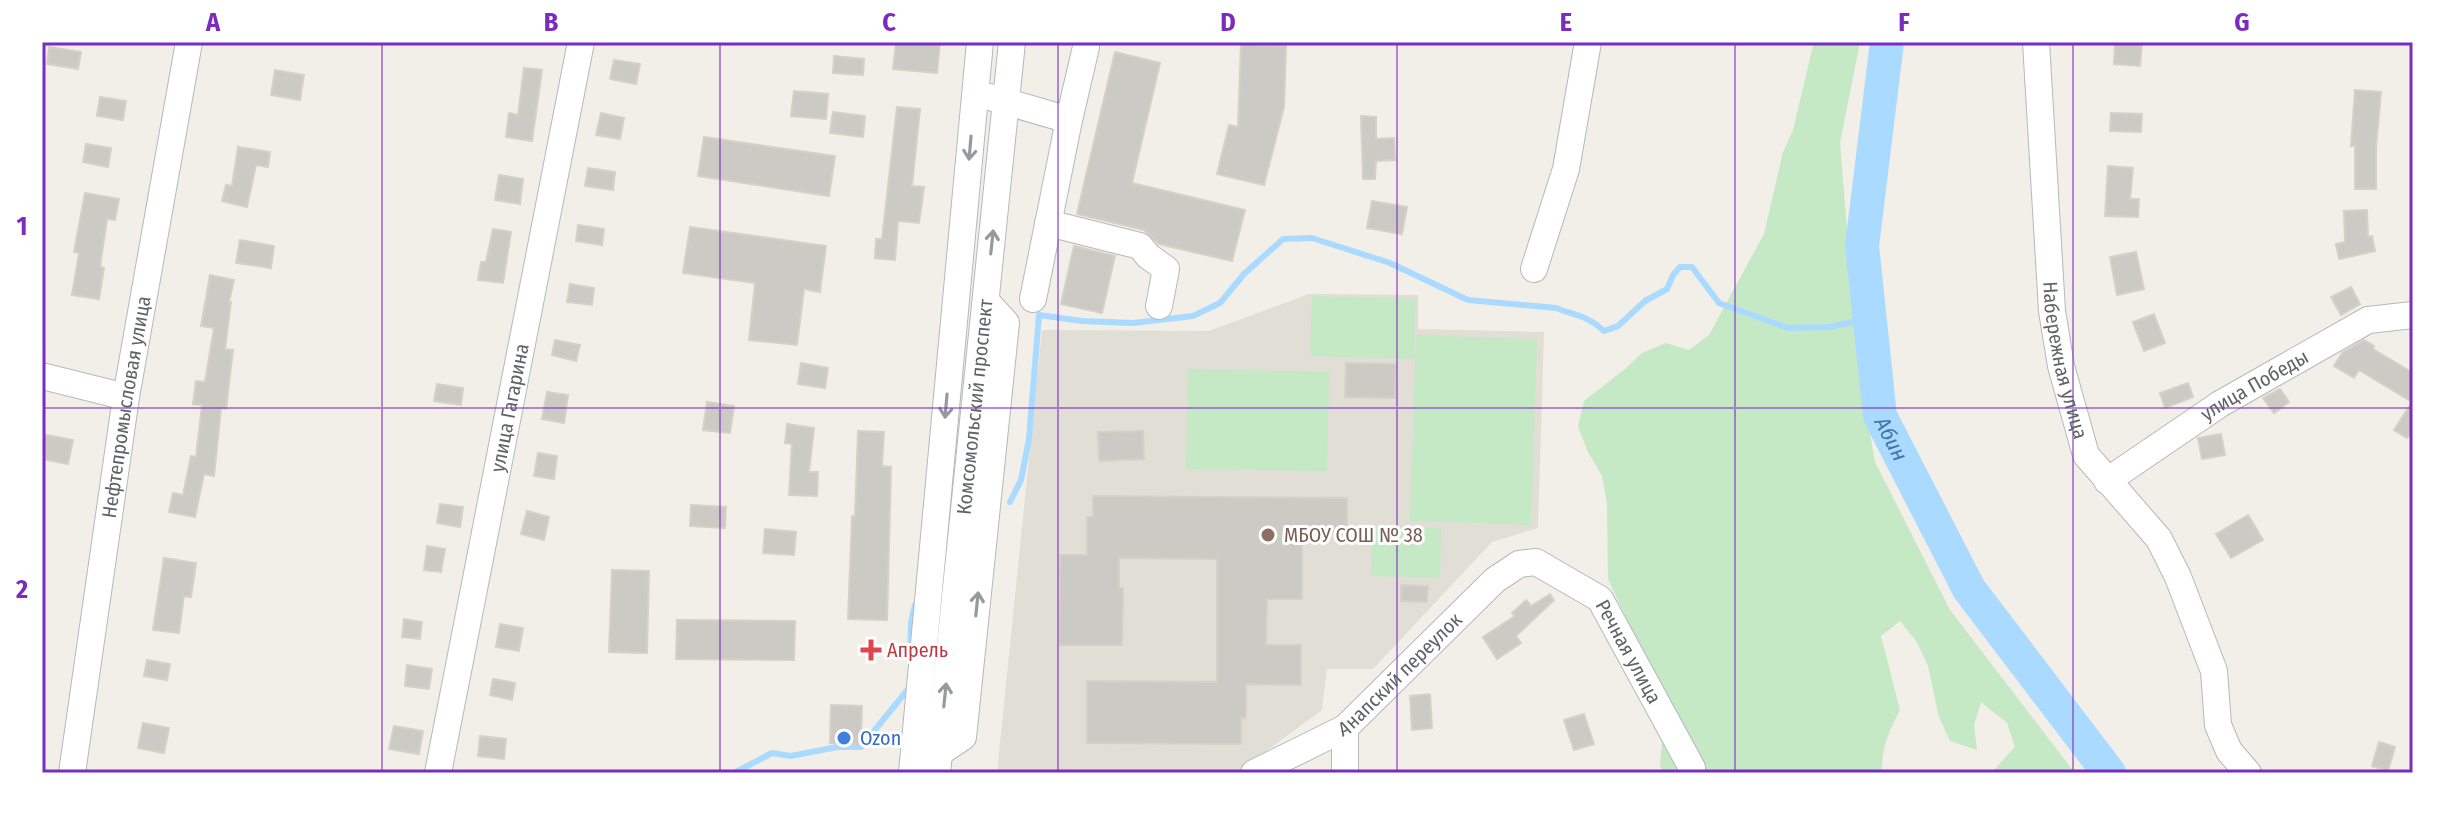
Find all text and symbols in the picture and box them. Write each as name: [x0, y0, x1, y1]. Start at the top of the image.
text: A: [205, 7, 221, 38]
text: B: [544, 7, 559, 38]
text: C: [882, 7, 896, 38]
text: D: [1220, 7, 1236, 38]
text: E: [1560, 7, 1572, 38]
text: F: [1898, 7, 1910, 38]
text: G: [2234, 7, 2250, 38]
one-way arrow: [963, 134, 978, 160]
text: 1: [17, 211, 28, 242]
one-way arrow: [984, 229, 999, 256]
street label: Набережная улица: [2038, 281, 2093, 442]
street label: Нефтепромысловая улица: [97, 294, 156, 520]
street label: Комсомольский проспект: [952, 297, 998, 516]
street label: улица Гагарина: [485, 342, 534, 474]
street label: улица Победы: [2196, 344, 2313, 426]
one-way arrow: [938, 392, 953, 419]
water label: Абин: [1869, 411, 1914, 465]
place label: МБОУ СОШ № 38: [1284, 523, 1423, 547]
marker: МБОУ СОШ № 38: [1259, 526, 1277, 544]
text: 2: [15, 574, 28, 605]
one-way arrow: [969, 591, 984, 618]
street label: Речная улица: [1591, 595, 1667, 708]
street label: Анапский переулок: [1334, 607, 1467, 742]
place label: Апрель: [887, 638, 948, 662]
marker: Апрель: [862, 641, 880, 659]
one-way arrow: [938, 682, 953, 709]
place label: Ozon: [860, 726, 901, 750]
marker: Ozon: [835, 729, 853, 747]

